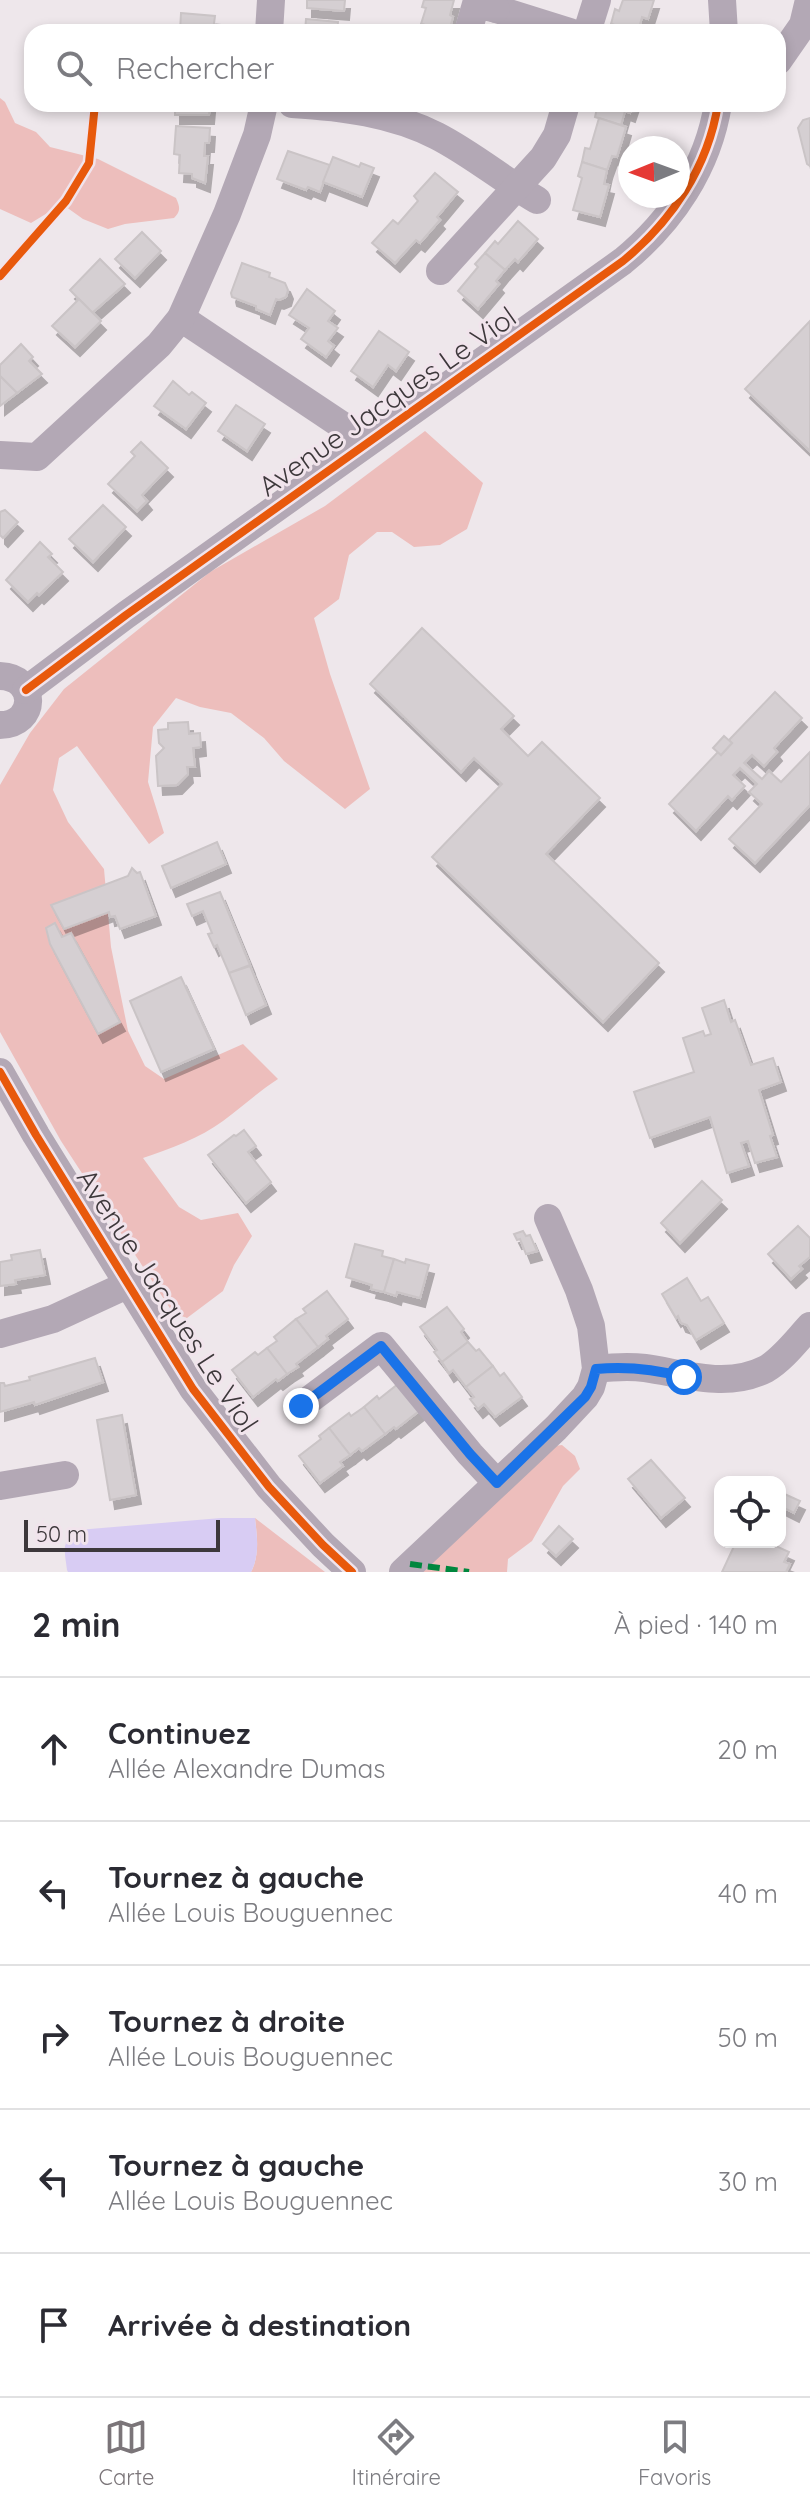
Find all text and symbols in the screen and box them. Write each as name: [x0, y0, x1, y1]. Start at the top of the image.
search box: [24, 24, 786, 112]
icon: search: [52, 46, 96, 90]
text: Rechercher: [116, 49, 274, 87]
north arrow: [618, 136, 690, 208]
street label: Avenue Jacques Le Viol: [251, 299, 523, 503]
street label: Avenue Jacques Le Viol: [70, 1162, 266, 1438]
route start: [666, 1359, 702, 1395]
route end: [283, 1388, 319, 1424]
map controls: [714, 1476, 786, 1548]
button: locate: [714, 1476, 786, 1548]
scale bar: [24, 1516, 220, 1552]
text: 50 m: [36, 1520, 87, 1548]
text: 2 min: [32, 1603, 121, 1646]
text: À pied · 140 m: [614, 1608, 778, 1641]
text: Continuez: [108, 1714, 250, 1752]
icon: ahead: [32, 1727, 76, 1771]
text: 20 m: [717, 1733, 778, 1766]
text: Allée Alexandre Dumas: [108, 1752, 386, 1785]
text: Tournez à gauche: [108, 1858, 364, 1896]
icon: left: [32, 1871, 76, 1915]
text: 40 m: [718, 1877, 778, 1910]
text: Allée Louis Bouguennec: [108, 1896, 393, 1929]
text: Tournez à droite: [108, 2002, 345, 2040]
icon: right: [32, 2015, 76, 2059]
text: 50 m: [718, 2021, 778, 2054]
text: Allée Louis Bouguennec: [108, 2040, 393, 2073]
text: Tournez à gauche: [108, 2146, 364, 2184]
icon: left: [32, 2159, 76, 2203]
text: 30 m: [718, 2165, 778, 2198]
text: Allée Louis Bouguennec: [108, 2184, 393, 2217]
icon: arrive: [32, 2303, 76, 2347]
text: Arrivée à destination: [108, 2306, 411, 2344]
tab: Carte: [99, 2415, 154, 2491]
tab: Itinéraire: [352, 2415, 441, 2491]
tab: Favoris: [638, 2415, 711, 2491]

